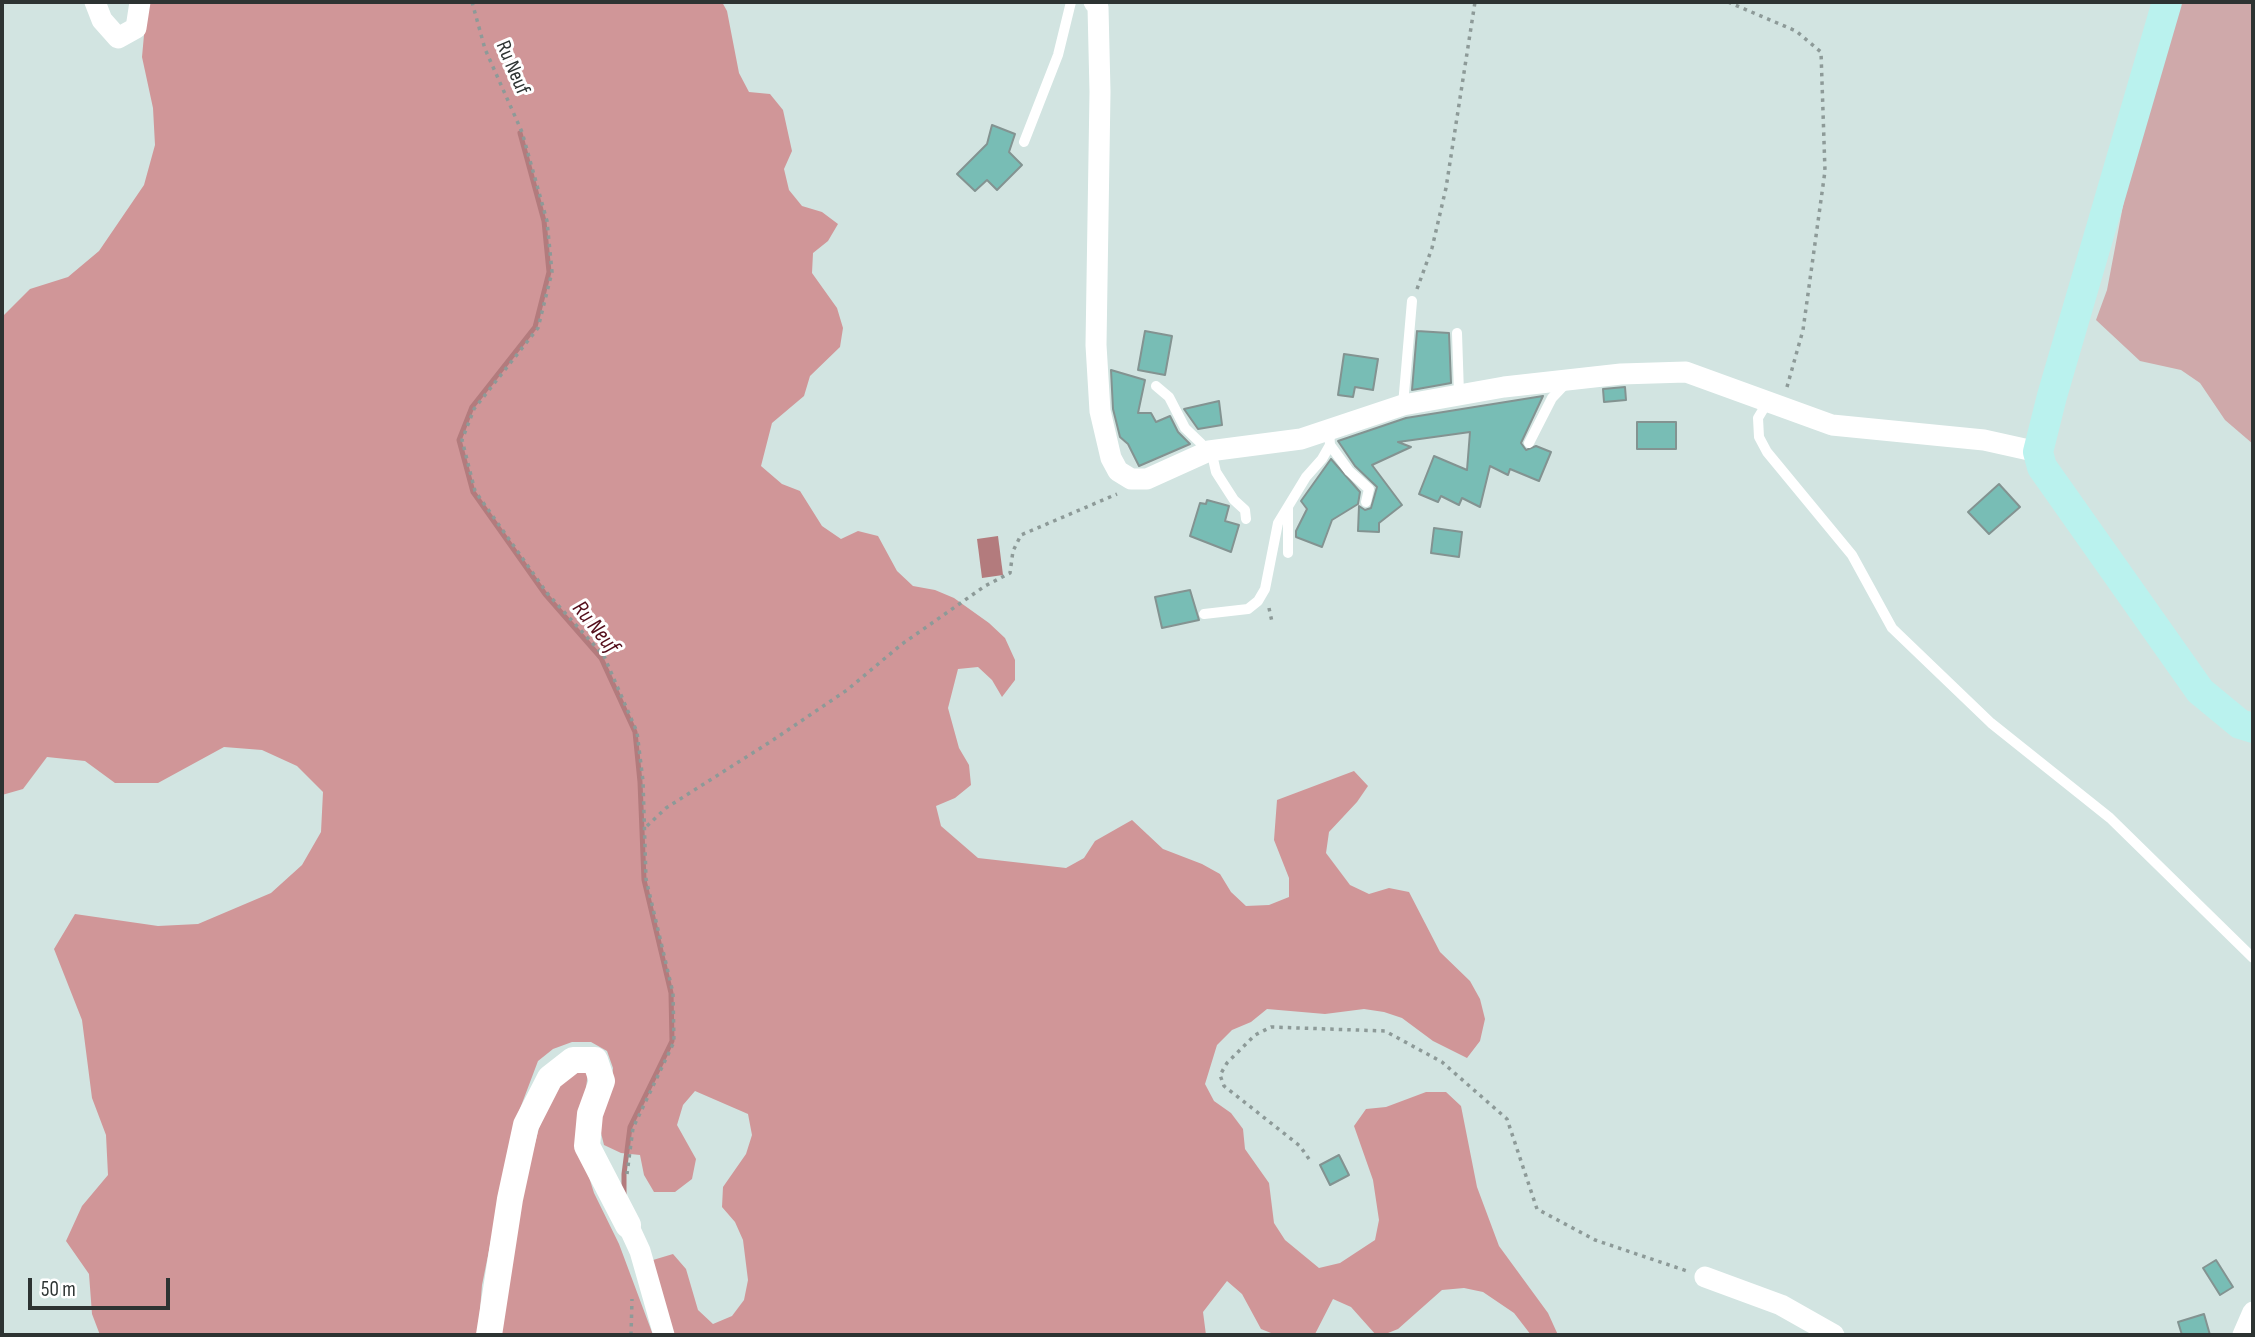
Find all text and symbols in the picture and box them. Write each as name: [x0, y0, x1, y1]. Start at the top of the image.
street label: Ru Neuf: [489, 37, 535, 99]
water label: Ru Neuf: [565, 596, 625, 660]
scale bar: [32, 1264, 173, 1308]
text: 50 m: [41, 1277, 76, 1302]

